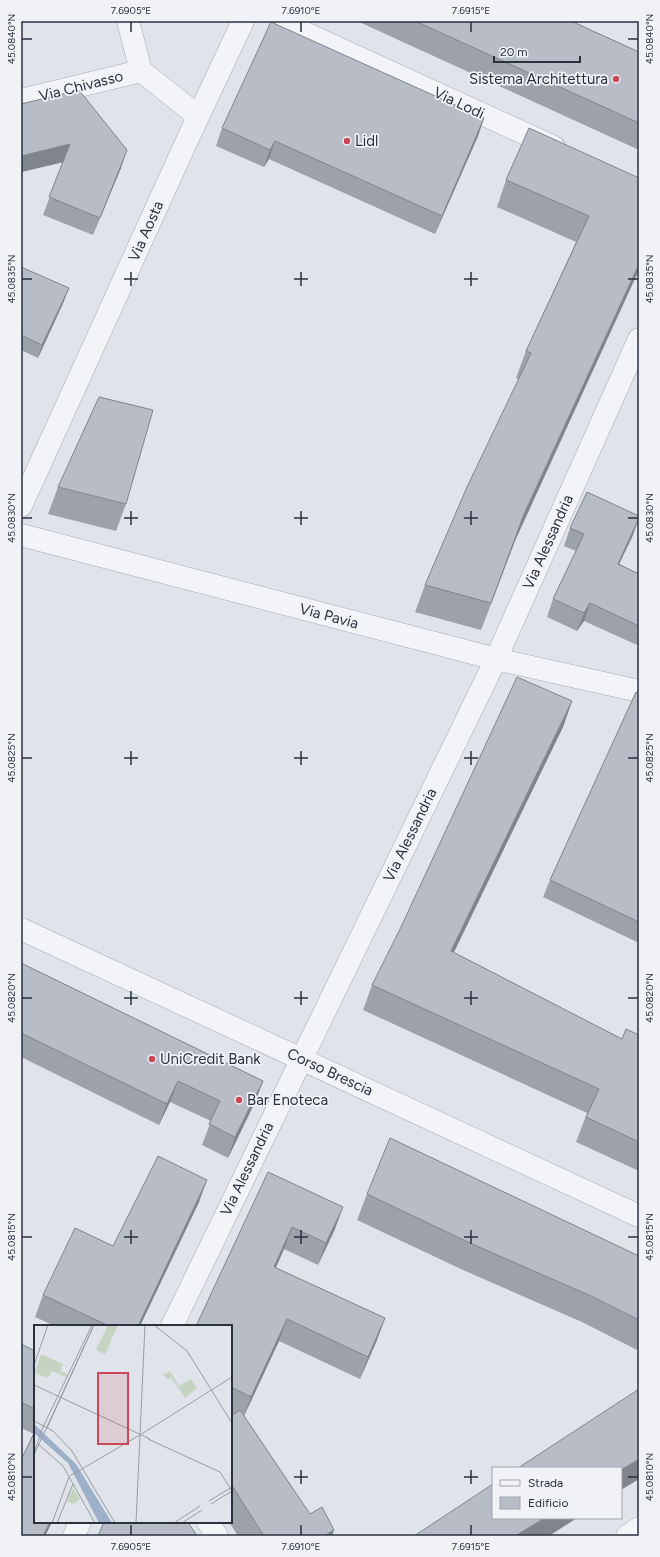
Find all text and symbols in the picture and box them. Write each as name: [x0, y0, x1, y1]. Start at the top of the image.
text: 7.6905°E: [111, 4, 151, 17]
text: 7.6910°E: [282, 4, 321, 17]
text: 7.6915°E: [452, 4, 490, 17]
text: 45.0840°N: [5, 14, 18, 64]
text: 45.0840°N: [643, 14, 656, 64]
scale bar: [494, 38, 580, 64]
text: 20 m: [500, 45, 528, 59]
street label: Via Chivasso: [37, 67, 125, 105]
place label: Sistema Architettura: [469, 70, 608, 88]
marker: Sistema Architettura: [611, 74, 621, 84]
street label: Via Lodi: [431, 83, 487, 123]
place label: Lidl: [355, 132, 378, 150]
marker: Lidl: [342, 136, 352, 146]
street label: Via Aosta: [125, 198, 167, 264]
text: 45.0835°N: [5, 254, 18, 304]
text: 45.0835°N: [643, 254, 656, 304]
street label: Via Alessandria: [519, 492, 577, 592]
text: 45.0830°N: [5, 493, 18, 543]
text: 45.0830°N: [643, 493, 656, 543]
street label: Via Pavia: [298, 600, 360, 632]
text: 45.0825°N: [5, 733, 18, 783]
text: 45.0825°N: [643, 733, 656, 783]
street label: Via Alessandria: [380, 785, 440, 885]
text: 45.0820°N: [5, 973, 18, 1023]
text: 45.0820°N: [643, 973, 656, 1023]
street label: Corso Brescia: [284, 1044, 376, 1100]
place label: UniCredit Bank: [160, 1050, 261, 1068]
marker: UniCredit Bank: [147, 1054, 157, 1064]
place label: Bar Enoteca: [247, 1091, 328, 1109]
marker: Bar Enoteca: [234, 1095, 244, 1105]
street label: Via Alessandria: [217, 1119, 277, 1219]
text: 45.0815°N: [5, 1213, 18, 1261]
text: 45.0815°N: [643, 1213, 656, 1261]
inset map: [34, 1325, 232, 1523]
text: 45.0810°N: [5, 1453, 18, 1501]
text: 45.0810°N: [643, 1453, 656, 1501]
legend: [492, 1467, 622, 1519]
text: Strada: [528, 1476, 563, 1490]
text: Edificio: [528, 1496, 568, 1510]
text: 7.6905°E: [111, 1540, 151, 1553]
text: 7.6910°E: [282, 1540, 321, 1553]
text: 7.6915°E: [452, 1540, 490, 1553]

